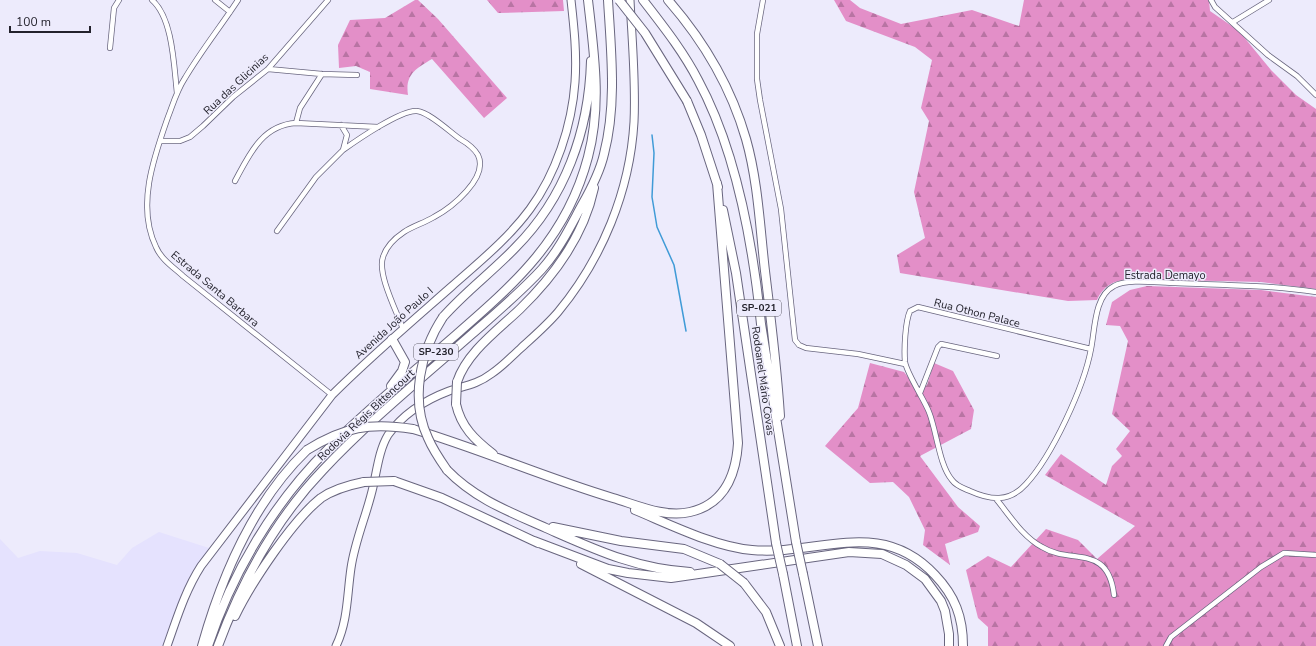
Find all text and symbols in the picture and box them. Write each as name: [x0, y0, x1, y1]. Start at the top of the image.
scale bar: [10, 8, 90, 34]
text: 100 m: [16, 14, 51, 30]
street label: Rua das Glicinias: [200, 50, 272, 118]
street label: Estrada Santa Barbara: [168, 248, 262, 330]
street label: Estrada Demayo: [1124, 268, 1206, 283]
street label: Avenida João Paulo I: [351, 284, 437, 362]
street label: Rua Othon Palace: [932, 295, 1022, 331]
road number: SP-021: [737, 300, 781, 316]
street label: Rodoanel Mário Covas: [748, 325, 778, 437]
road number: SP-230: [414, 344, 458, 360]
street label: Rodovia Régis Bittencourt: [314, 366, 418, 464]

